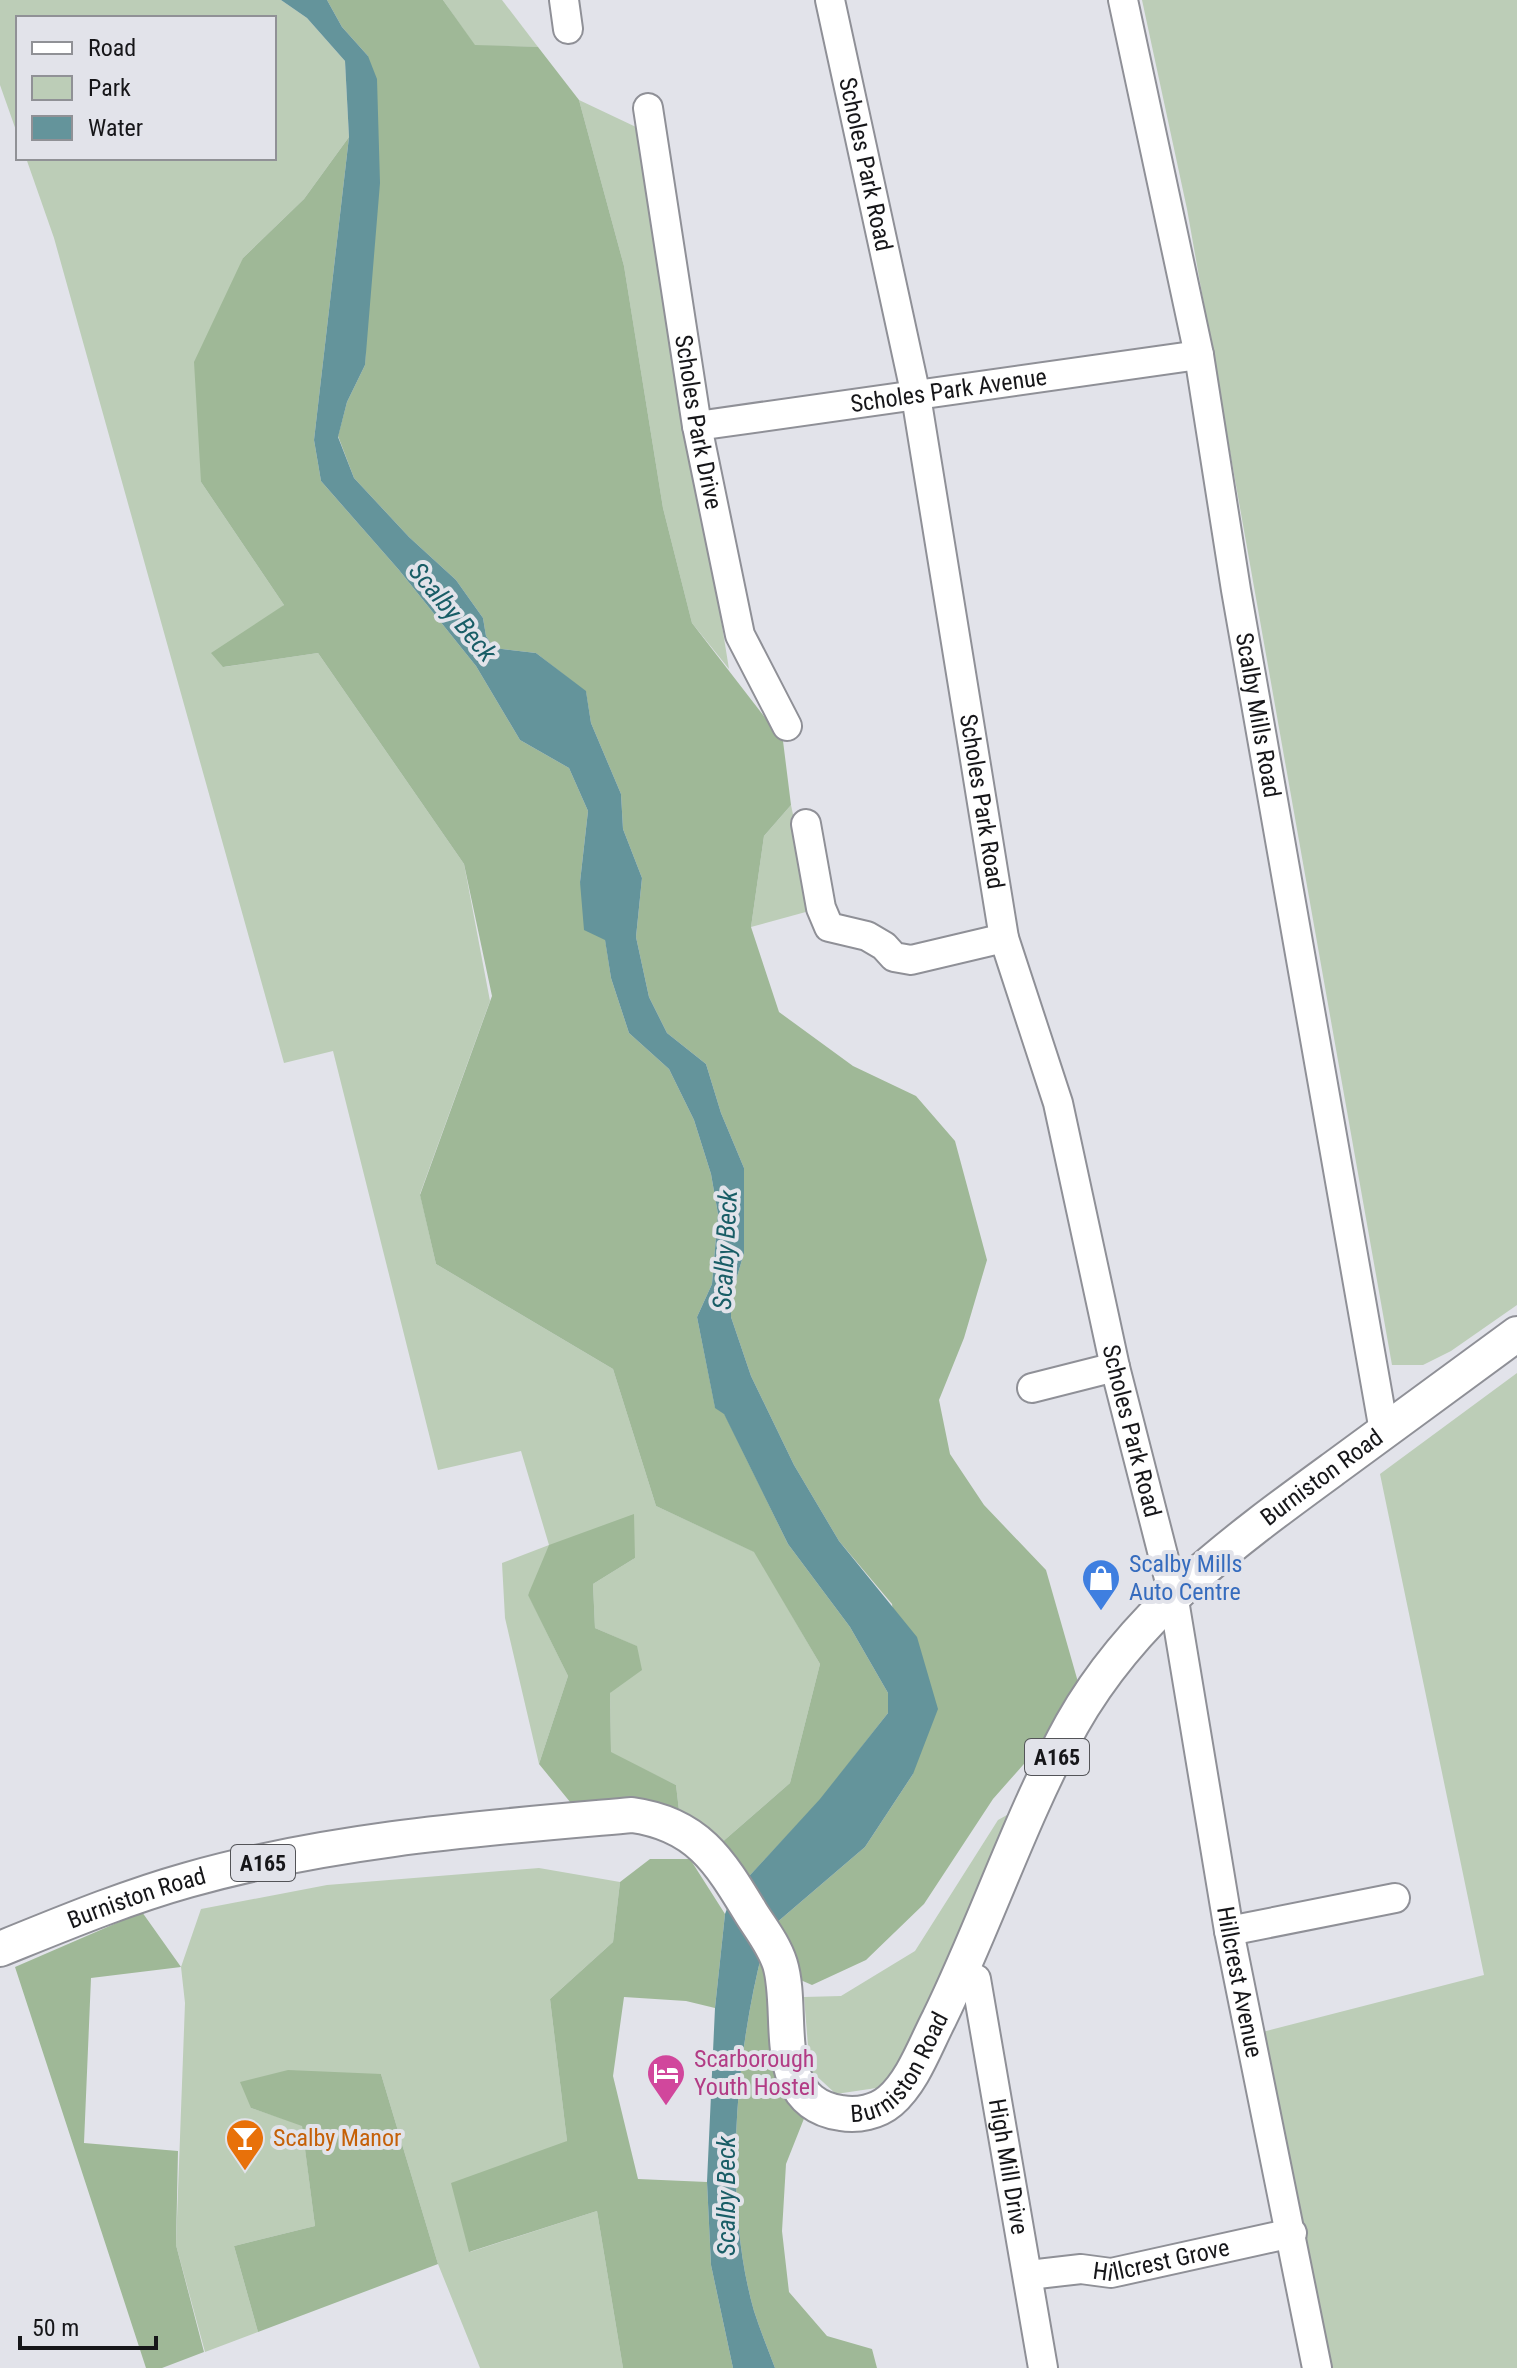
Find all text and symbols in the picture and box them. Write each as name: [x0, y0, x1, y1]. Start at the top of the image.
legend: [16, 16, 276, 160]
text: Road: [88, 34, 136, 62]
text: Park: [88, 74, 131, 102]
street label: Scholes Park Road: [833, 75, 898, 254]
text: Water: [88, 114, 143, 142]
street label: Scholes Park Drive: [669, 333, 728, 512]
street label: Scholes Park Avenue: [849, 363, 1048, 418]
water label: Scalby Beck: [403, 556, 503, 668]
street label: Scalby Mills Road: [1230, 630, 1286, 800]
street label: Scholes Park Road: [954, 712, 1010, 891]
water label: Scalby Beck: [707, 1189, 743, 1311]
street label: Scholes Park Road: [1097, 1342, 1167, 1520]
street label: Burniston Road: [1255, 1423, 1388, 1531]
place label: Scalby Mills Auto Centre: [1129, 1550, 1242, 1606]
shop icon: Scalby Mills Auto Centre: [1080, 1557, 1122, 1612]
road number: A165: [1025, 1739, 1089, 1775]
road number: A165: [231, 1845, 295, 1881]
street label: Burniston Road: [63, 1862, 209, 1934]
street label: Hillcrest Avenue: [1211, 1904, 1268, 2060]
street label: Burniston Road: [849, 2007, 954, 2128]
place label: Scarborough Youth Hostel: [694, 2045, 815, 2101]
hotel icon: Scarborough Youth Hostel: [645, 2052, 687, 2107]
street label: High Mill Drive: [983, 2096, 1034, 2237]
bar icon: Scalby Manor: [224, 2117, 266, 2172]
place label: Scalby Manor: [273, 2124, 401, 2152]
water label: Scalby Beck: [711, 2135, 741, 2256]
street label: Hillcrest Grove: [1091, 2233, 1232, 2287]
scale bar: [20, 2300, 156, 2350]
text: 50 m: [32, 2314, 79, 2342]

